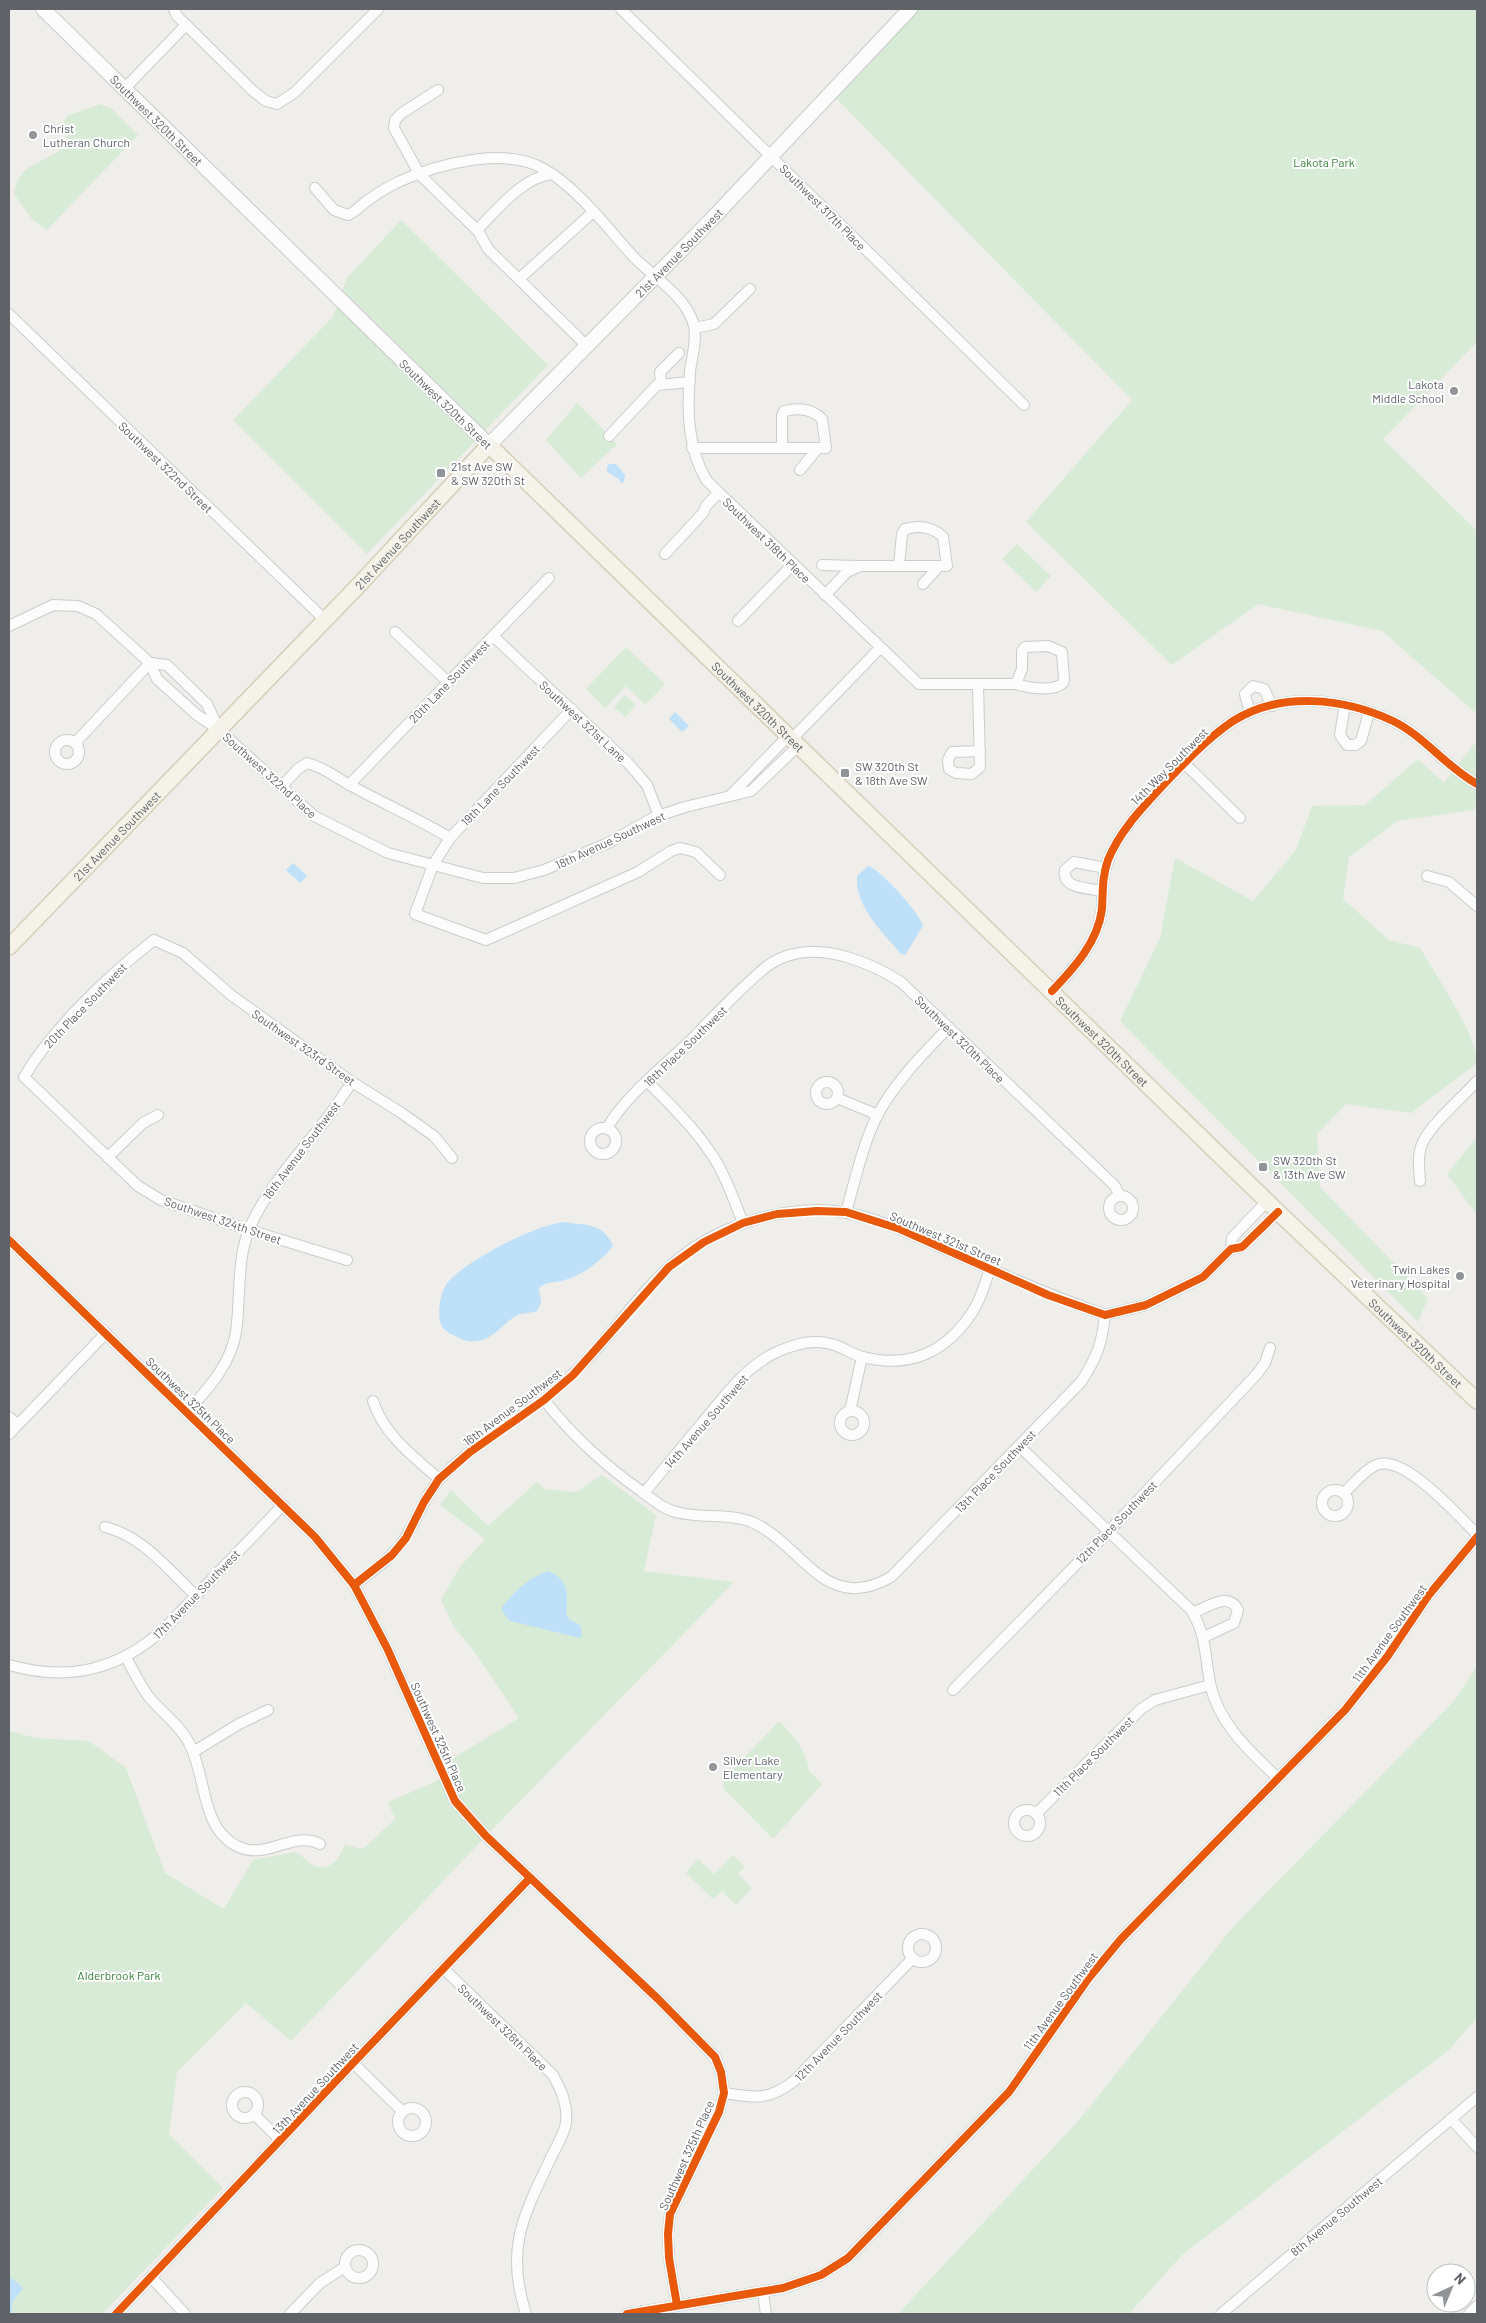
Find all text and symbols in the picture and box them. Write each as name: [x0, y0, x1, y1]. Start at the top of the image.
street label: Southwest 320th Street: [108, 72, 206, 168]
place label: Christ Lutheran Church: [43, 121, 130, 149]
marker: Christ Lutheran Church: [27, 129, 39, 141]
park label: Lakota Park: [1293, 155, 1355, 169]
street label: Southwest 317th Place: [777, 161, 869, 253]
street label: 21st Avenue Southwest: [632, 205, 726, 300]
street label: Southwest 320th Street: [397, 356, 495, 452]
place label: Lakota Middle School: [1372, 377, 1444, 405]
marker: Lakota Middle School: [1448, 385, 1460, 397]
street label: Southwest 322nd Street: [116, 419, 216, 515]
place label: 21st Ave SW & SW 320th St: [451, 459, 525, 487]
marker: 21st Ave SW & SW 320th St: [435, 467, 447, 479]
street label: 21st Avenue Southwest: [352, 495, 443, 592]
street label: Southwest 318th Place: [720, 495, 814, 585]
street label: 20th Lane Southwest: [406, 637, 492, 725]
street label: Southwest 320th Street: [709, 659, 807, 755]
street label: Southwest 321st Lane: [537, 677, 629, 765]
street label: 14th Way Southwest: [1127, 724, 1211, 808]
street label: Southwest 322nd Place: [220, 729, 320, 821]
street label: 19th Lane Southwest: [458, 742, 542, 828]
place label: SW 320th St & 18th Ave SW: [855, 759, 928, 787]
marker: SW 320th St & 18th Ave SW: [839, 767, 851, 779]
street label: 21st Avenue Southwest: [70, 788, 163, 883]
street label: 18th Avenue Southwest: [553, 808, 667, 872]
street label: 20th Place Southwest: [41, 959, 129, 1051]
street label: Southwest 320th Place: [912, 993, 1008, 1085]
street label: Southwest 320th Street: [1053, 993, 1152, 1089]
street label: 16th Place Southwest: [641, 1003, 729, 1089]
street label: Southwest 323rd Street: [250, 1006, 358, 1088]
street label: 18th Avenue Southwest: [259, 1098, 343, 1202]
place label: SW 320th St & 13th Ave SW: [1273, 1153, 1346, 1181]
marker: SW 320th St & 13th Ave SW: [1257, 1161, 1269, 1173]
street label: Southwest 324th Street: [162, 1193, 284, 1247]
street label: Southwest 321st Street: [888, 1208, 1004, 1268]
place label: Twin Lakes Veterinary Hospital: [1351, 1262, 1450, 1290]
marker: Twin Lakes Veterinary Hospital: [1454, 1270, 1466, 1282]
street label: Southwest 320th Street: [1366, 1295, 1465, 1390]
street label: Southwest 325th Place: [143, 1354, 239, 1446]
street label: 16th Avenue Southwest: [460, 1365, 564, 1449]
street label: 14th Avenue Southwest: [661, 1371, 751, 1471]
street label: 13th Place Southwest: [952, 1427, 1038, 1515]
street label: 12th Place Southwest: [1073, 1477, 1159, 1567]
street label: 17th Avenue Southwest: [150, 1546, 242, 1642]
street label: 11th Avenue Southwest: [1349, 1581, 1429, 1685]
street label: Southwest 325th Place: [408, 1680, 470, 1794]
street label: 11th Place Southwest: [1050, 1713, 1136, 1799]
place label: Silver Lake Elementary: [723, 1753, 783, 1781]
marker: Silver Lake Elementary: [707, 1761, 719, 1773]
street label: 11th Avenue Southwest: [1020, 1949, 1100, 2053]
park label: Alderbrook Park: [77, 1968, 161, 1982]
street label: Southwest 326th Place: [455, 1981, 551, 2073]
street label: 12th Avenue Southwest: [791, 1988, 885, 2084]
street label: 13th Avenue Southwest: [269, 2039, 361, 2137]
street label: Southwest 325th Place: [655, 2098, 717, 2212]
street label: 8th Avenue Southwest: [1287, 2173, 1385, 2259]
north arrow: [1426, 2263, 1476, 2313]
text: N: [1451, 2269, 1470, 2288]

